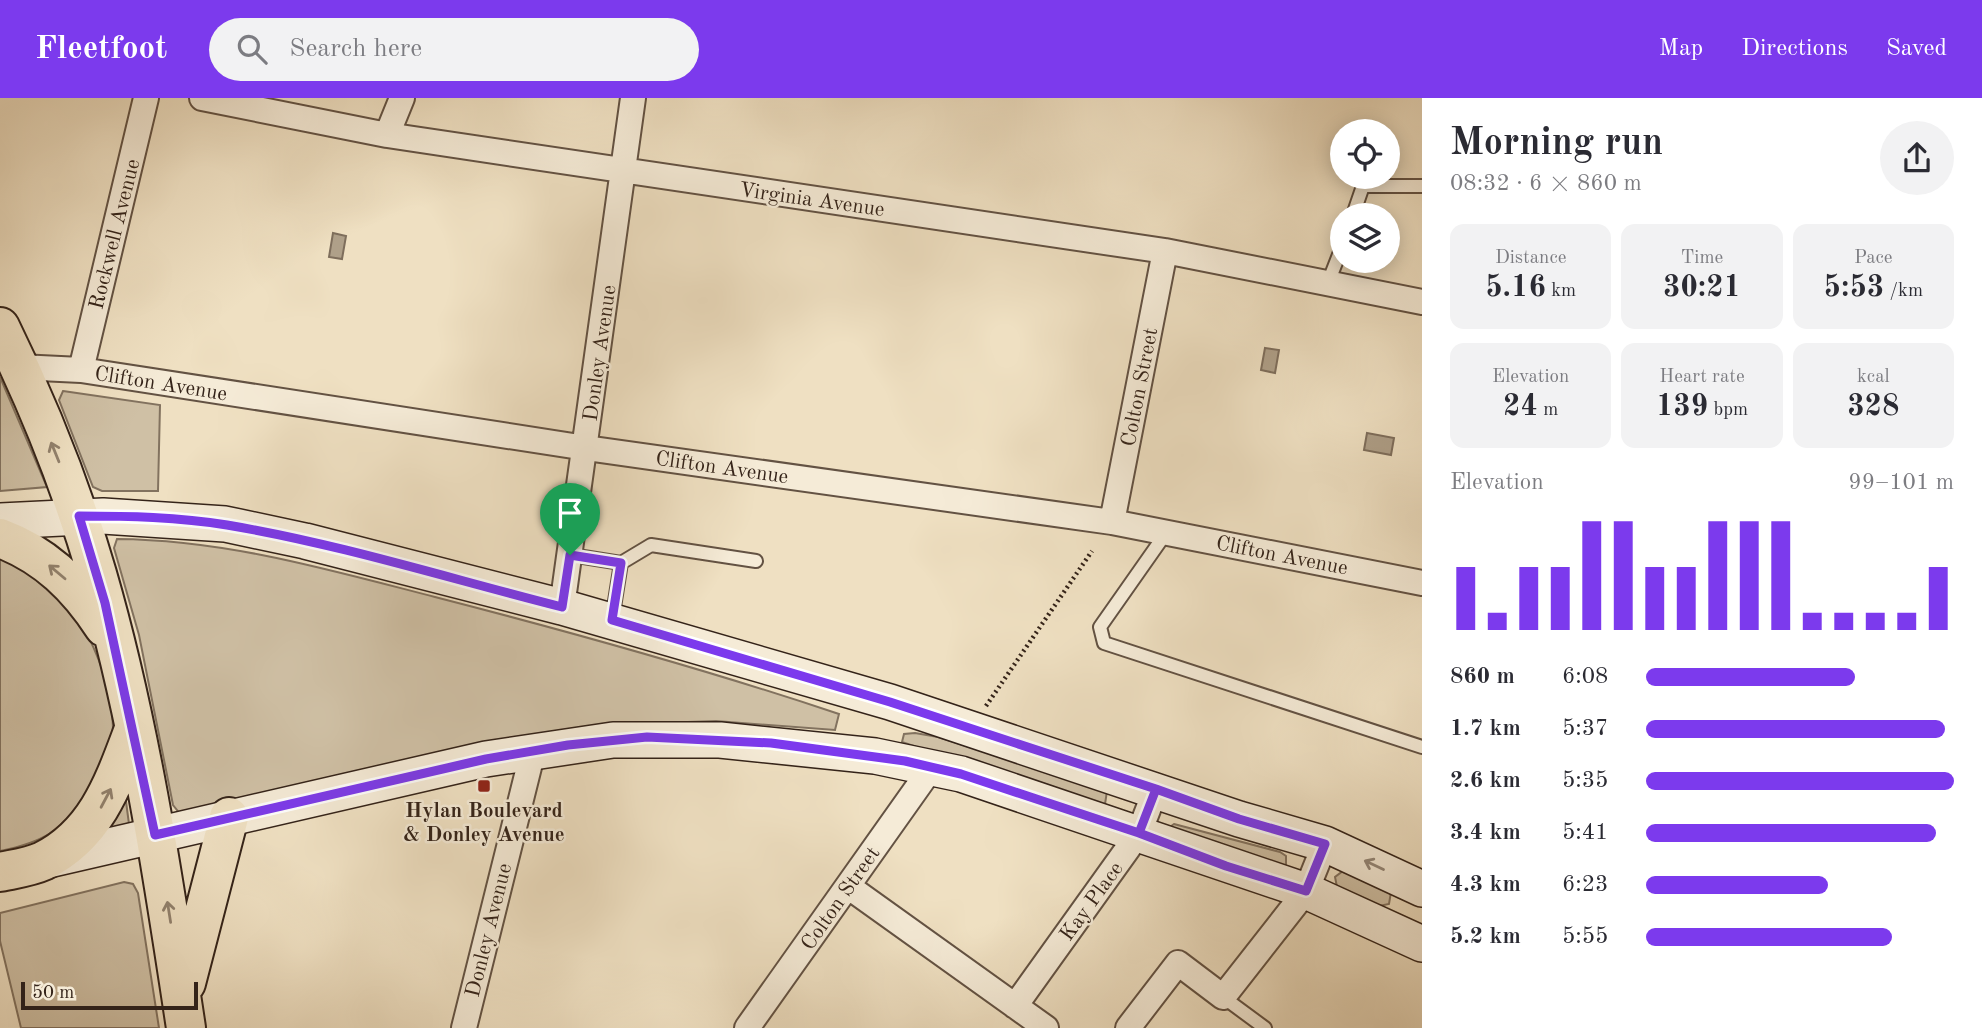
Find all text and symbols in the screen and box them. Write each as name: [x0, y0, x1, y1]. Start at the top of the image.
search box: [209, 18, 699, 81]
icon: search: [233, 30, 271, 68]
text: Fleetfoot: [35, 33, 167, 66]
text: Search here: [289, 36, 422, 62]
text: Map: [1659, 37, 1703, 61]
text: Directions: [1741, 37, 1848, 61]
text: Saved: [1886, 37, 1947, 61]
map controls: [1330, 119, 1400, 273]
button: locate: [1330, 119, 1400, 189]
button: share: [1880, 121, 1954, 195]
text: Morning run: [1450, 125, 1663, 163]
street label: Rockwell Avenue: [87, 157, 144, 312]
text: 08:32 · 6 × 860 m: [1450, 172, 1642, 195]
street label: Virginia Avenue: [738, 180, 886, 221]
button: layers: [1330, 203, 1400, 273]
text: Distance: [1495, 249, 1566, 268]
text: Time: [1681, 249, 1723, 268]
text: Pace: [1854, 249, 1893, 268]
text: 5.16: [1485, 273, 1546, 303]
text: 30:21: [1663, 273, 1741, 303]
text: 5:53: [1824, 273, 1884, 303]
text: km: [1546, 282, 1576, 301]
text: /km: [1884, 282, 1923, 301]
street label: Donley Avenue: [581, 284, 620, 423]
street label: Colton Street: [1119, 326, 1162, 449]
street label: Clifton Avenue: [93, 364, 229, 405]
text: Elevation: [1492, 368, 1569, 387]
text: Heart rate: [1659, 368, 1745, 387]
text: kcal: [1857, 368, 1890, 387]
text: 24: [1503, 392, 1538, 422]
text: 139: [1656, 392, 1708, 422]
text: 328: [1847, 392, 1899, 422]
text: m: [1538, 401, 1558, 420]
text: bpm: [1708, 401, 1748, 420]
one-way arrow: [48, 442, 61, 464]
street label: Clifton Avenue: [654, 449, 790, 488]
text: Elevation: [1450, 471, 1544, 494]
text: 99–101 m: [1848, 471, 1954, 494]
pin: [540, 483, 600, 555]
icon: arrive: [551, 494, 589, 532]
street label: Clifton Avenue: [1214, 533, 1350, 580]
one-way arrow: [49, 564, 67, 580]
text: 860 m: [1450, 665, 1515, 688]
text: 6:08: [1562, 665, 1608, 688]
text: 1.7 km: [1450, 717, 1521, 740]
text: 5:37: [1562, 717, 1608, 740]
text: 2.6 km: [1450, 769, 1521, 792]
text: 5:35: [1562, 769, 1608, 792]
marker: Hylan Boulevard & Donley Avenue: [476, 778, 492, 794]
one-way arrow: [99, 788, 113, 809]
place label: Hylan Boulevard & Donley Avenue: [403, 801, 565, 846]
text: 3.4 km: [1450, 821, 1521, 844]
text: 5:41: [1562, 821, 1608, 844]
street label: Colton Street: [798, 843, 884, 954]
street label: Kay Place: [1057, 858, 1128, 945]
one-way arrow: [1364, 858, 1385, 872]
street label: Donley Avenue: [463, 861, 516, 999]
text: 4.3 km: [1450, 873, 1521, 896]
text: 6:23: [1562, 873, 1608, 896]
one-way arrow: [162, 901, 175, 924]
text: 5.2 km: [1450, 925, 1521, 948]
text: 5:55: [1562, 925, 1608, 948]
scale bar: [21, 979, 198, 1011]
text: 50 m: [32, 984, 74, 1003]

